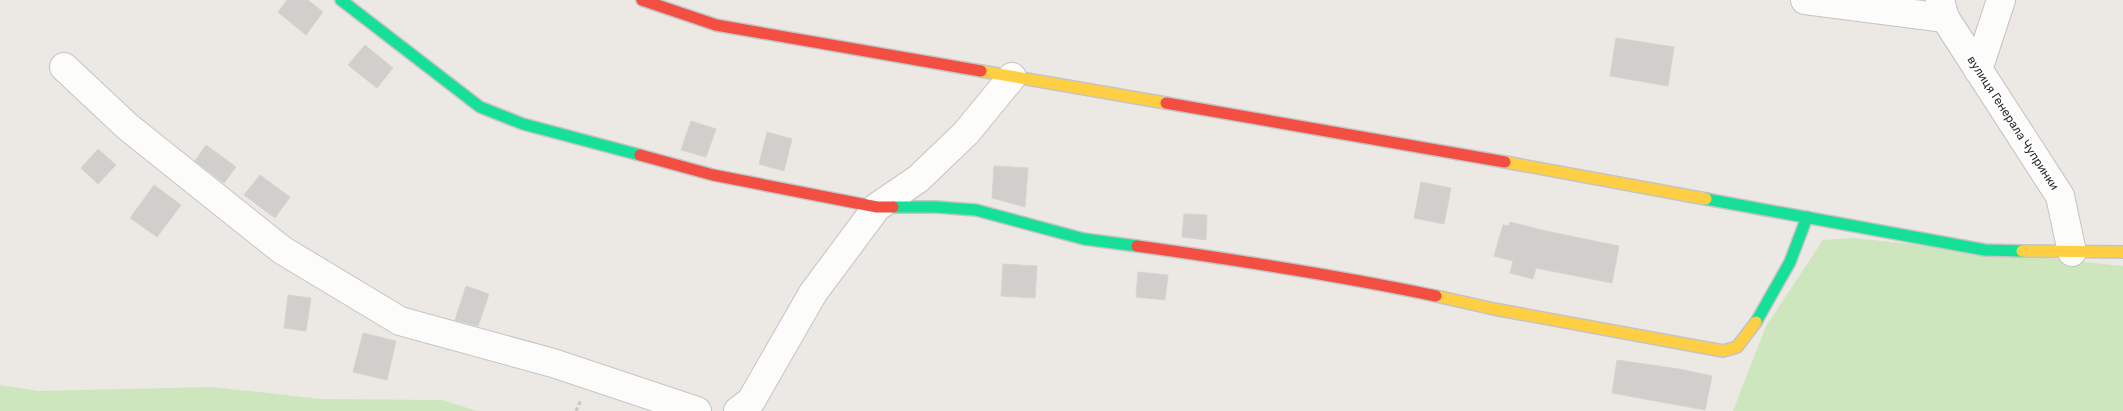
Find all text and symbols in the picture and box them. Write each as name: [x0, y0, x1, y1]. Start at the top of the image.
street label: вулиця Генерала Чупринки: [1964, 53, 2062, 193]

